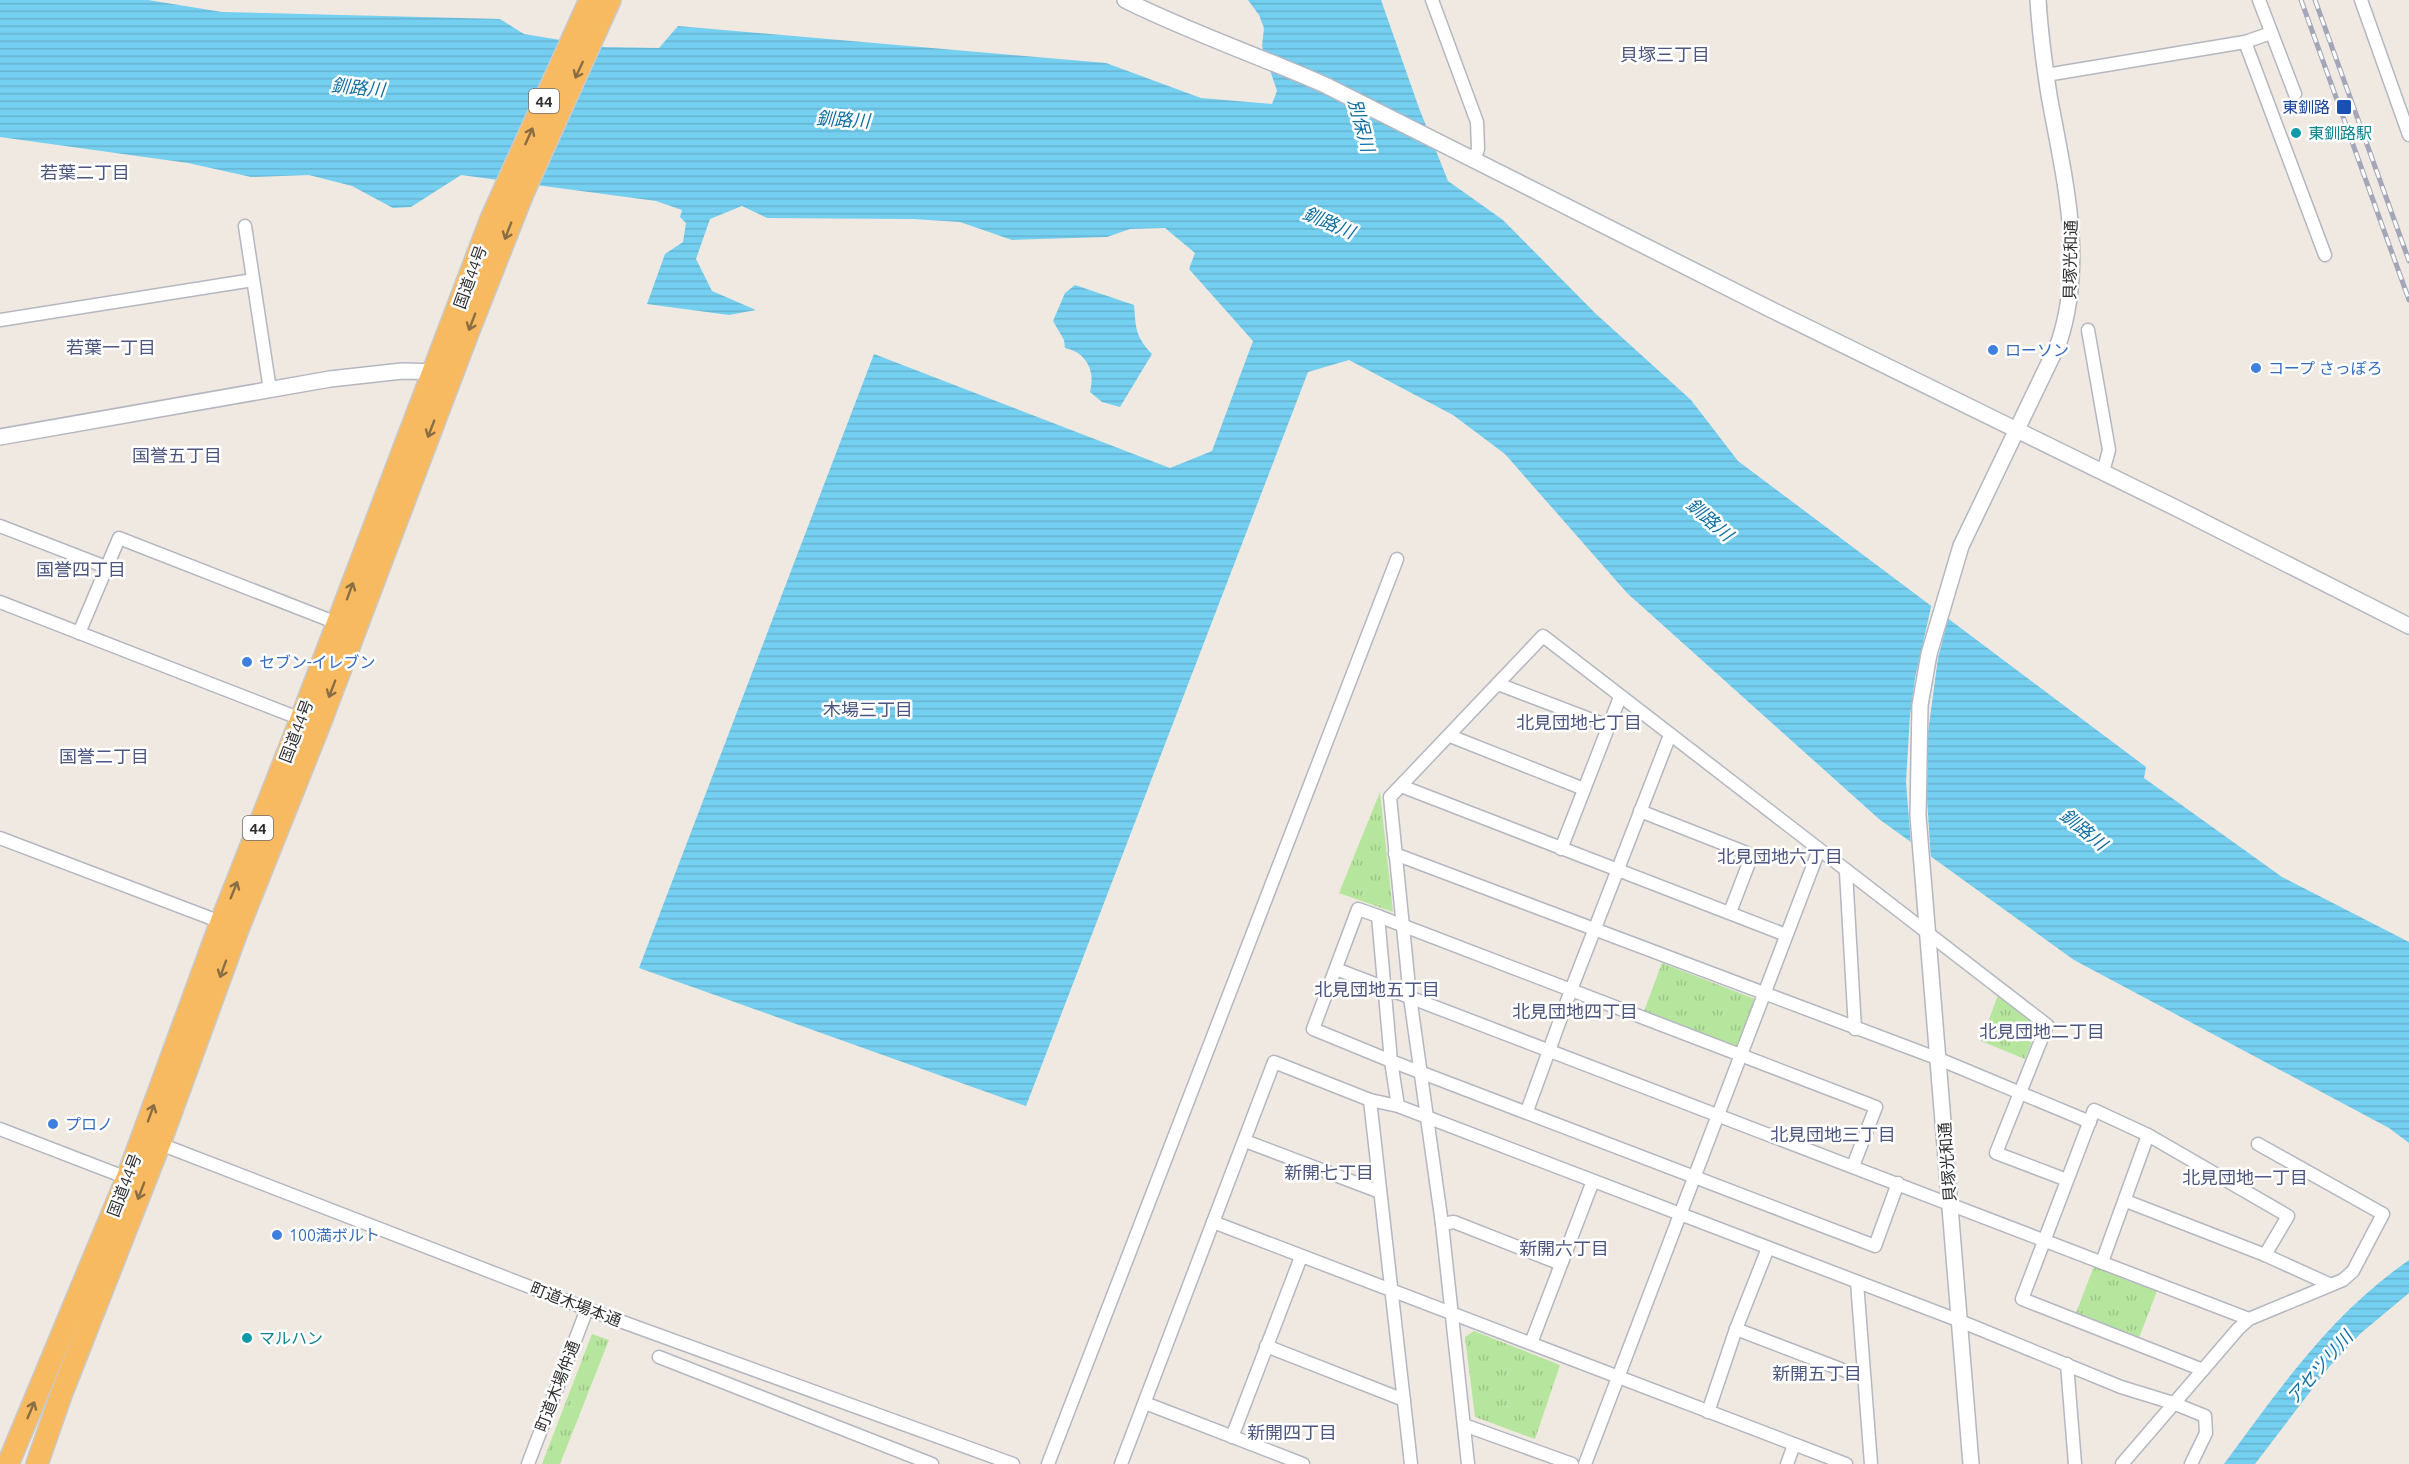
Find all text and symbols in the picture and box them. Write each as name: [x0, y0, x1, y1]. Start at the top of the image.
district label: 貝塚三丁目: [1620, 44, 1710, 64]
one-way arrow: [572, 61, 584, 79]
water label: 釧路川: [330, 75, 388, 99]
road number: 44: [529, 89, 559, 113]
water label: 別保川: [1345, 96, 1379, 156]
place label: 東釧路: [2282, 98, 2330, 116]
marker: 東釧路: [2335, 98, 2353, 116]
water label: 釧路川: [816, 108, 872, 131]
place label: 東釧路駅: [2308, 124, 2372, 142]
marker: 東釧路駅: [2289, 126, 2303, 140]
one-way arrow: [523, 128, 535, 146]
district label: 若葉二丁目: [40, 162, 130, 182]
water label: 釧路川: [1300, 202, 1360, 243]
street label: 貝塚光和通: [2060, 220, 2080, 300]
one-way arrow: [501, 222, 512, 240]
street label: 国道44号: [450, 243, 490, 311]
one-way arrow: [466, 312, 477, 331]
district label: 若葉一丁目: [66, 337, 156, 357]
place label: ローソン: [2005, 341, 2069, 359]
marker: ローソン: [1986, 343, 2000, 357]
place label: コープ さっぽろ: [2268, 359, 2383, 377]
marker: コープ さっぽろ: [2249, 361, 2263, 375]
one-way arrow: [425, 419, 436, 438]
district label: 国誉五丁目: [132, 445, 222, 465]
water label: 釧路川: [1683, 494, 1738, 546]
district label: 国誉四丁目: [36, 559, 126, 579]
one-way arrow: [345, 582, 356, 601]
place label: セブン-イレブン: [259, 653, 376, 671]
marker: セブン-イレブン: [240, 655, 254, 669]
one-way arrow: [326, 680, 337, 698]
street label: 国道44号: [276, 697, 316, 765]
district label: 木場三丁目: [823, 699, 913, 719]
district label: 北見団地七丁目: [1516, 712, 1642, 732]
district label: 国誉二丁目: [59, 746, 149, 766]
water label: 釧路川: [2057, 804, 2113, 855]
road number: 44: [243, 816, 273, 840]
district label: 北見団地六丁目: [1717, 846, 1843, 866]
one-way arrow: [229, 882, 240, 900]
one-way arrow: [217, 959, 228, 978]
district label: 北見団地五丁目: [1314, 979, 1440, 999]
district label: 北見団地四丁目: [1512, 1001, 1638, 1021]
district label: 北見団地二丁目: [1979, 1021, 2105, 1041]
one-way arrow: [147, 1104, 158, 1122]
place label: プロノ: [65, 1115, 113, 1133]
marker: プロノ: [46, 1117, 60, 1131]
street label: 貝塚光和通: [1935, 1121, 1959, 1203]
district label: 北見団地三丁目: [1770, 1124, 1896, 1144]
street label: 国道44号: [104, 1151, 144, 1219]
district label: 新開七丁目: [1284, 1162, 1374, 1182]
district label: 北見団地一丁目: [2182, 1167, 2308, 1187]
one-way arrow: [135, 1181, 146, 1200]
place label: 100満ボルト: [289, 1226, 380, 1244]
marker: 100満ボルト: [270, 1228, 284, 1242]
district label: 新開六丁目: [1519, 1238, 1609, 1258]
street label: 町道木場本通: [528, 1278, 624, 1330]
water label: アセツリ川: [2282, 1325, 2357, 1407]
place label: マルハン: [259, 1329, 323, 1347]
marker: マルハン: [240, 1331, 254, 1345]
street label: 町道木場仲通: [531, 1338, 583, 1434]
district label: 新開五丁目: [1772, 1363, 1862, 1383]
one-way arrow: [26, 1401, 37, 1420]
district label: 新開四丁目: [1247, 1422, 1337, 1442]

